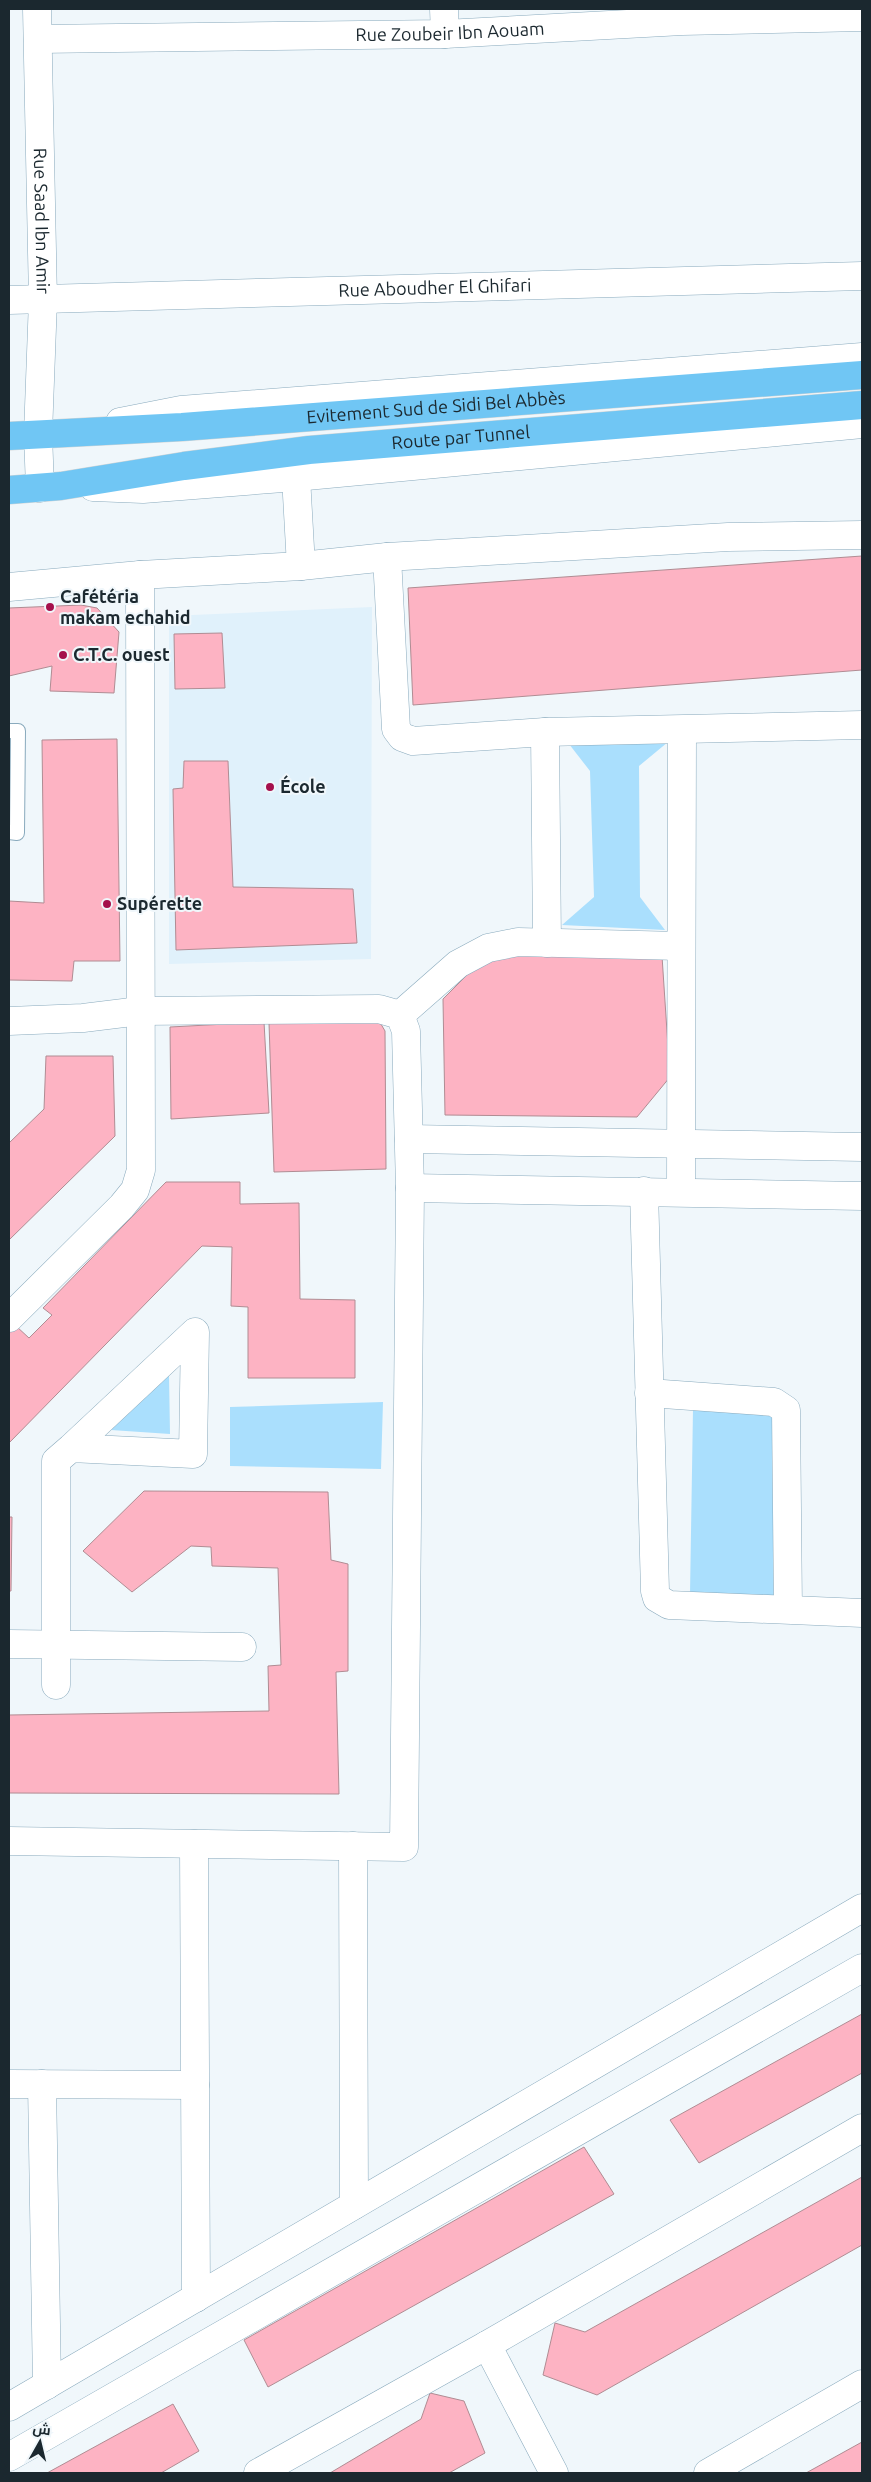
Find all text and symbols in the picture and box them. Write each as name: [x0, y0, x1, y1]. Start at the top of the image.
street label: Rue Zoubeir Ibn Aouam: [355, 18, 545, 44]
street label: Rue Saad Ibn Amir: [31, 148, 54, 294]
street label: Rue Aboudher El Ghifari: [338, 274, 532, 300]
street label: Evitement Sud de Sidi Bel Abbès: [306, 387, 566, 426]
street label: Route par Tunnel: [391, 421, 531, 452]
place label: Cafétéria makam echahid: [60, 586, 191, 627]
marker: Cafétéria makam echahid: [44, 601, 56, 613]
place label: C.T.C. ouest: [73, 644, 170, 664]
marker: C.T.C. ouest: [57, 649, 69, 661]
place label: École: [280, 775, 326, 796]
marker: École: [264, 781, 276, 793]
place label: Supérette: [117, 893, 202, 913]
marker: Supérette: [101, 898, 113, 910]
north arrow: [15, 2417, 65, 2467]
text: ش: [32, 2420, 52, 2439]

